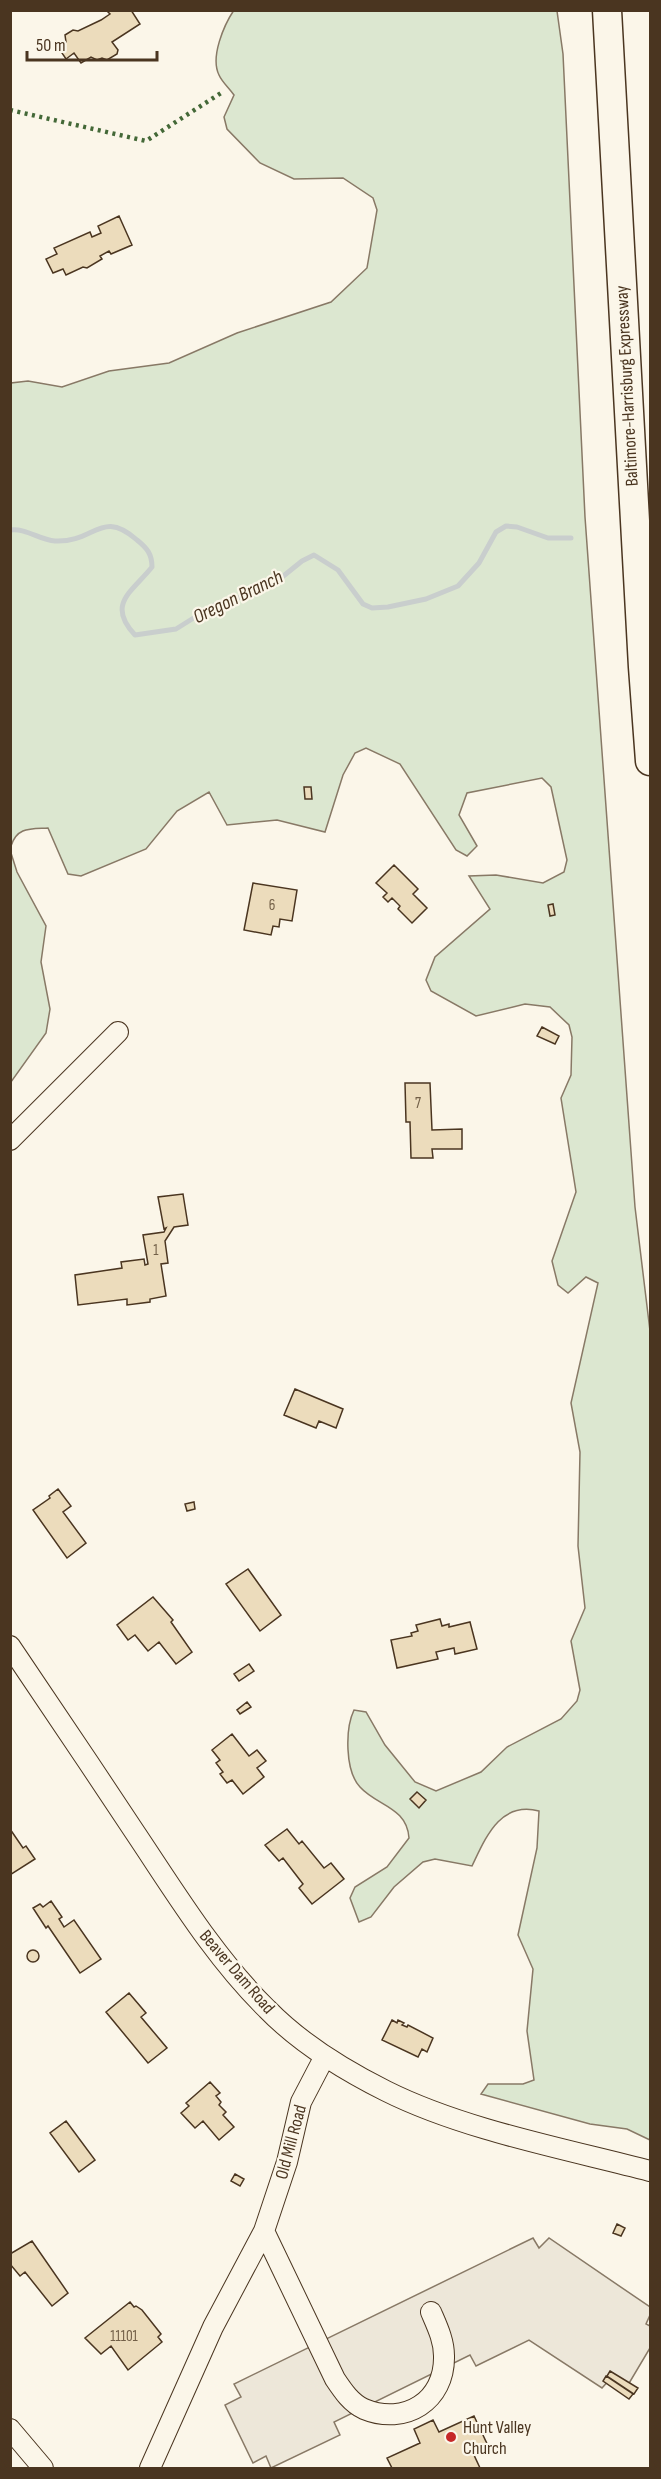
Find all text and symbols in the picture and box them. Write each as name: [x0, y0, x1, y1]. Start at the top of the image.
scale bar: [27, 24, 158, 62]
text: 50 m: [36, 35, 66, 56]
street label: Baltimore-Harrisburg Expressway: [611, 285, 643, 487]
water label: Oregon Branch: [189, 565, 287, 629]
house number: 6: [269, 896, 275, 915]
house number: 7: [415, 1094, 421, 1113]
house number: 1: [153, 1241, 159, 1260]
street label: Beaver Dam Road: [195, 1926, 279, 2018]
street label: Old Mill Road: [271, 2102, 311, 2182]
house number: 11101: [110, 2327, 139, 2346]
place label: Hunt Valley Church: [463, 2417, 531, 2459]
marker: Hunt Valley Church: [444, 2430, 458, 2444]

